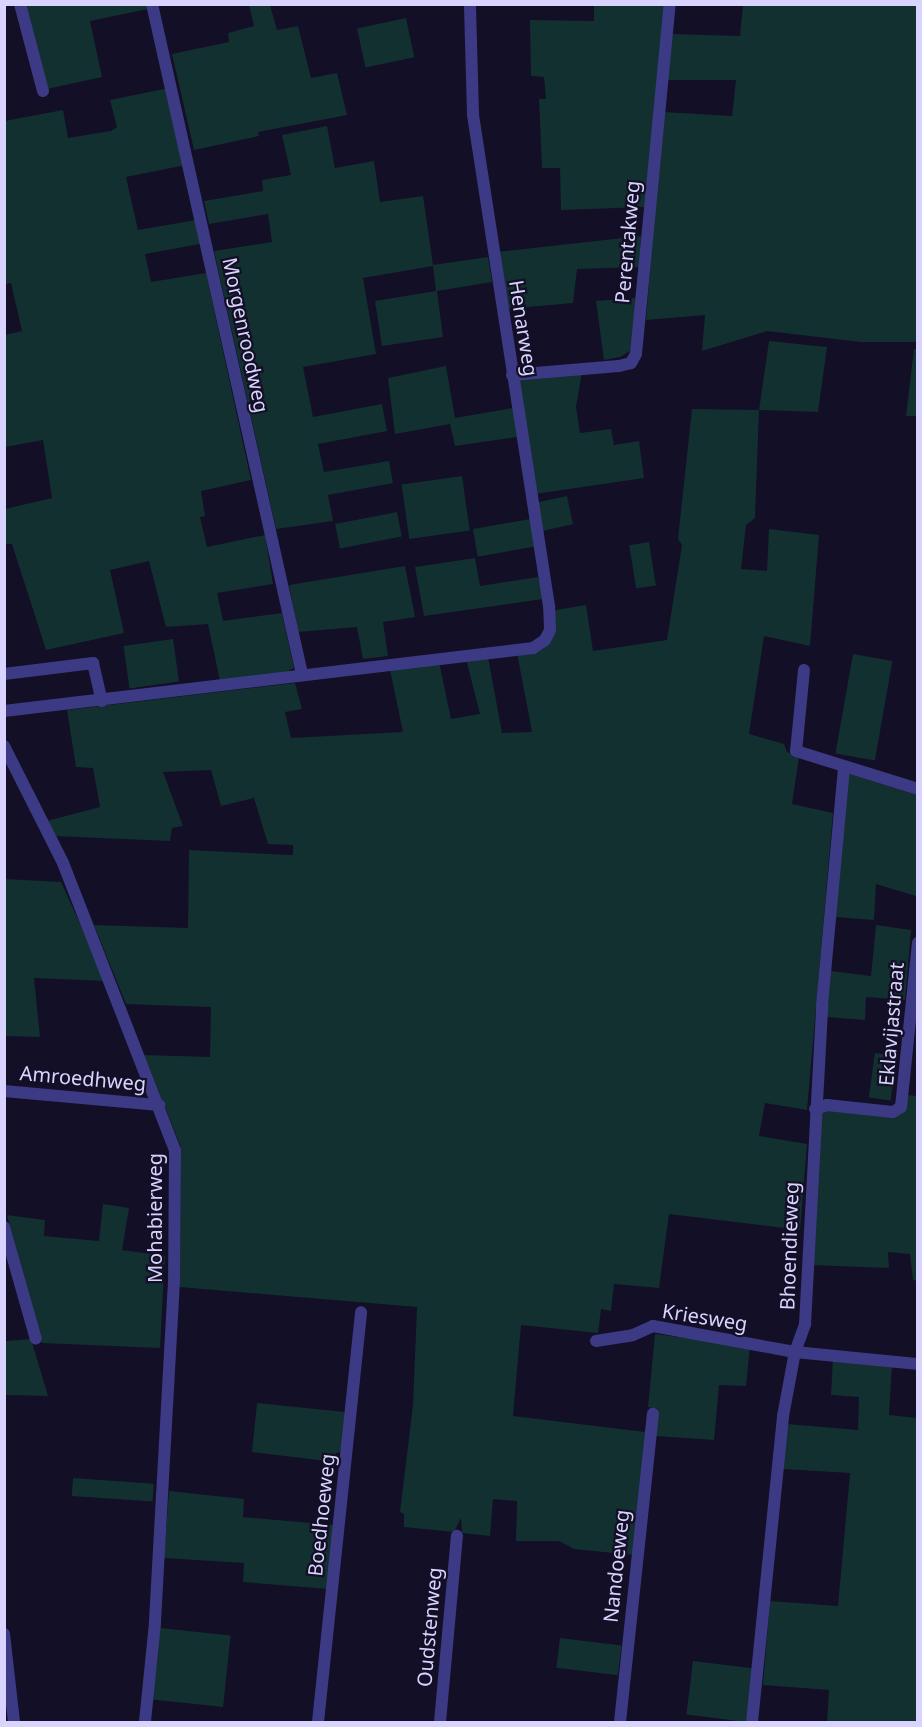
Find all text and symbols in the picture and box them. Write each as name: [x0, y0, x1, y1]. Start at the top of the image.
street label: Perentakweg: [610, 180, 644, 304]
street label: Morgenroodweg: [218, 255, 274, 415]
street label: Henarweg: [505, 278, 543, 378]
street label: Eklavijastraat: [874, 961, 908, 1087]
street label: Amroedhweg: [19, 1061, 147, 1095]
street label: Mohabierweg: [142, 1153, 166, 1283]
street label: Bhoendieweg: [775, 1181, 803, 1311]
street label: Kriesweg: [661, 1298, 749, 1336]
street label: Boedhoeweg: [303, 1452, 339, 1578]
street label: Nandoeweg: [598, 1508, 634, 1624]
street label: Oudstenweg: [412, 1566, 446, 1688]

